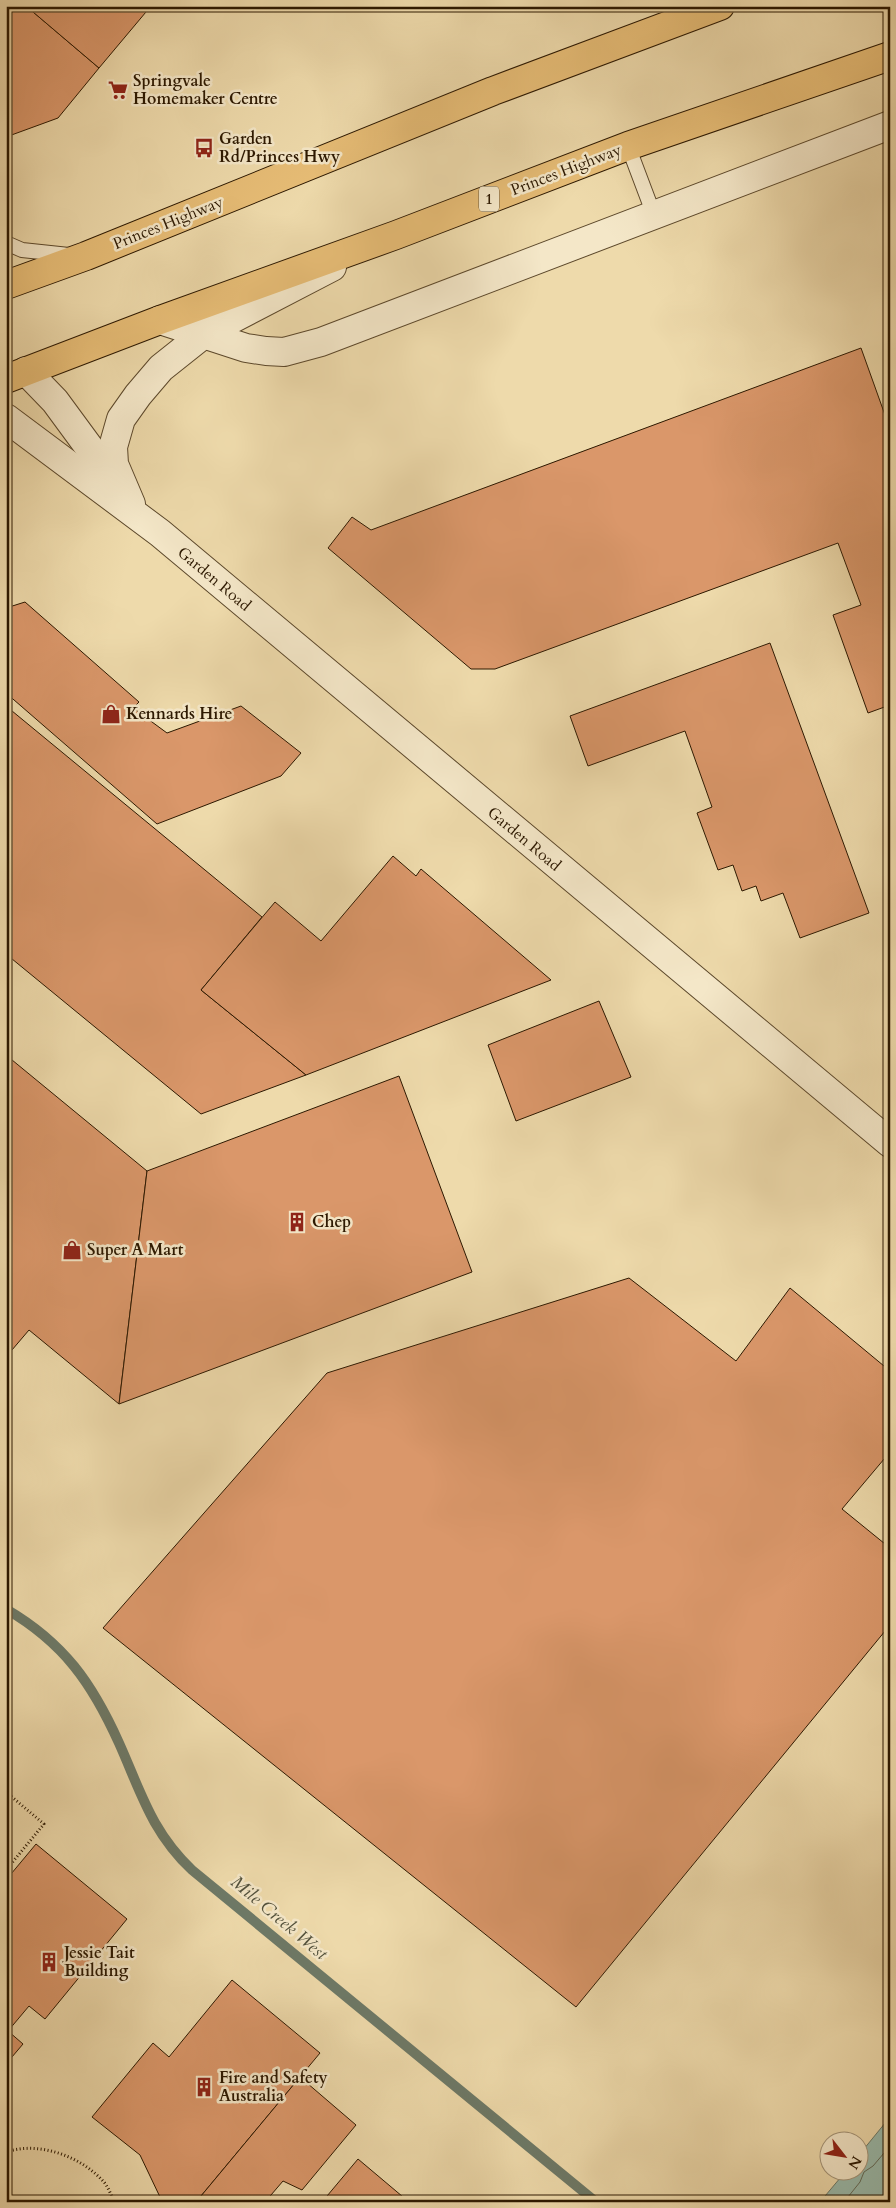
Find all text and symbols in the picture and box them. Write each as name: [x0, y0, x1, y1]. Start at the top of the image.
place label: Springvale Homemaker Centre: [133, 70, 278, 110]
supermarket icon: Springvale Homemaker Centre: [107, 79, 129, 101]
place label: Garden Rd/Princes Hwy: [219, 128, 340, 168]
bus stop icon: Garden Rd/Princes Hwy: [193, 137, 215, 159]
street label: Princes Highway: [507, 139, 625, 201]
road number: 1: [479, 186, 499, 212]
street label: Princes Highway: [110, 191, 227, 255]
street label: Garden Road: [173, 542, 256, 617]
shop icon: Kennards Hire: [100, 703, 122, 725]
place label: Kennards Hire: [126, 703, 232, 725]
street label: Garden Road: [483, 802, 566, 877]
building icon: Chep: [286, 1211, 308, 1233]
place label: Chep: [312, 1211, 351, 1233]
shop icon: Super A Mart: [61, 1239, 83, 1261]
place label: Super A Mart: [87, 1239, 184, 1261]
water label: Mile Creek West: [225, 1870, 333, 1967]
place label: Jessie Tait Building: [62, 1942, 135, 1982]
building icon: Jessie Tait Building: [38, 1951, 60, 1973]
place label: Fire and Safety Australia: [219, 2067, 328, 2107]
building icon: Fire and Safety Australia: [193, 2076, 215, 2098]
north arrow: [818, 2130, 868, 2180]
text: N: [843, 2152, 866, 2173]

